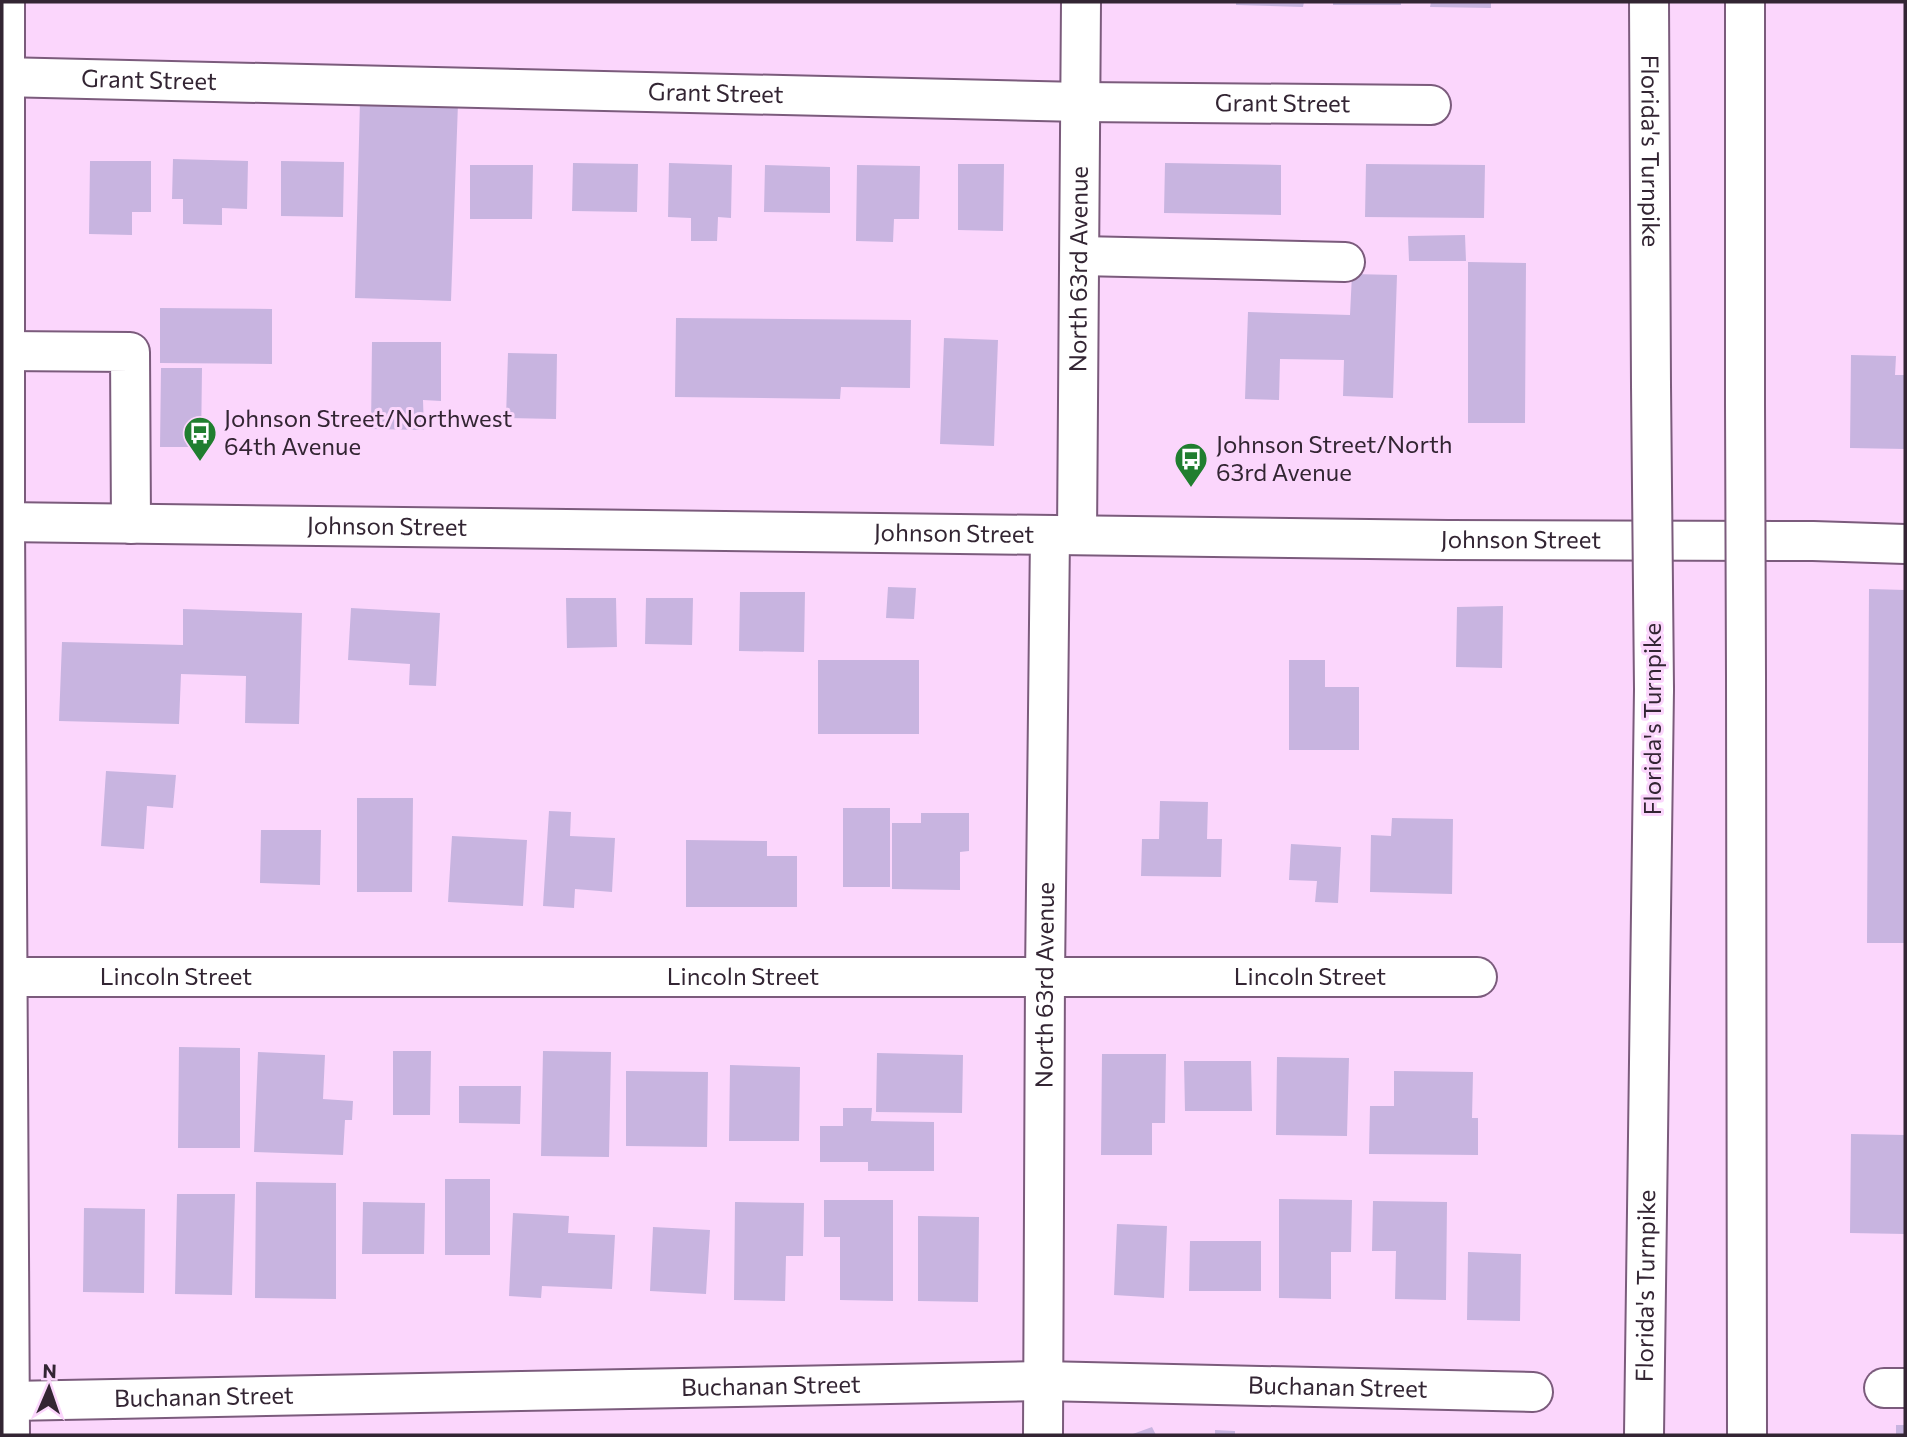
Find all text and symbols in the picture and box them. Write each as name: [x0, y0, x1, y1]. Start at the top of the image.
street label: Florida's Turnpike: [1636, 55, 1666, 247]
street label: Grant Street: [81, 63, 217, 95]
street label: Grant Street: [648, 76, 784, 108]
street label: Grant Street: [1215, 87, 1351, 117]
street label: North 63rd Avenue: [1062, 166, 1093, 372]
place label: Johnson Street/Northwest 64th Avenue: [224, 403, 513, 460]
bus stop icon: Johnson Street/Northwest 64th Avenue: [181, 414, 219, 463]
place label: Johnson Street/North 63rd Avenue: [1216, 429, 1453, 486]
bus stop icon: Johnson Street/North 63rd Avenue: [1172, 440, 1210, 489]
street label: Johnson Street: [307, 510, 468, 541]
street label: Johnson Street: [874, 517, 1034, 548]
street label: Johnson Street: [1441, 524, 1601, 553]
street label: Florida's Turnpike: [1637, 623, 1666, 815]
street label: North 63rd Avenue: [1029, 882, 1059, 1088]
street label: Lincoln Street: [100, 961, 252, 990]
street label: Lincoln Street: [667, 961, 819, 990]
street label: Lincoln Street: [1234, 961, 1386, 990]
street label: Florida's Turnpike: [1629, 1190, 1660, 1382]
north arrow: [14, 1353, 84, 1423]
text: N: [42, 1359, 57, 1382]
street label: Buchanan Street: [681, 1369, 861, 1401]
street label: Buchanan Street: [1248, 1370, 1428, 1403]
street label: Buchanan Street: [114, 1380, 294, 1412]

